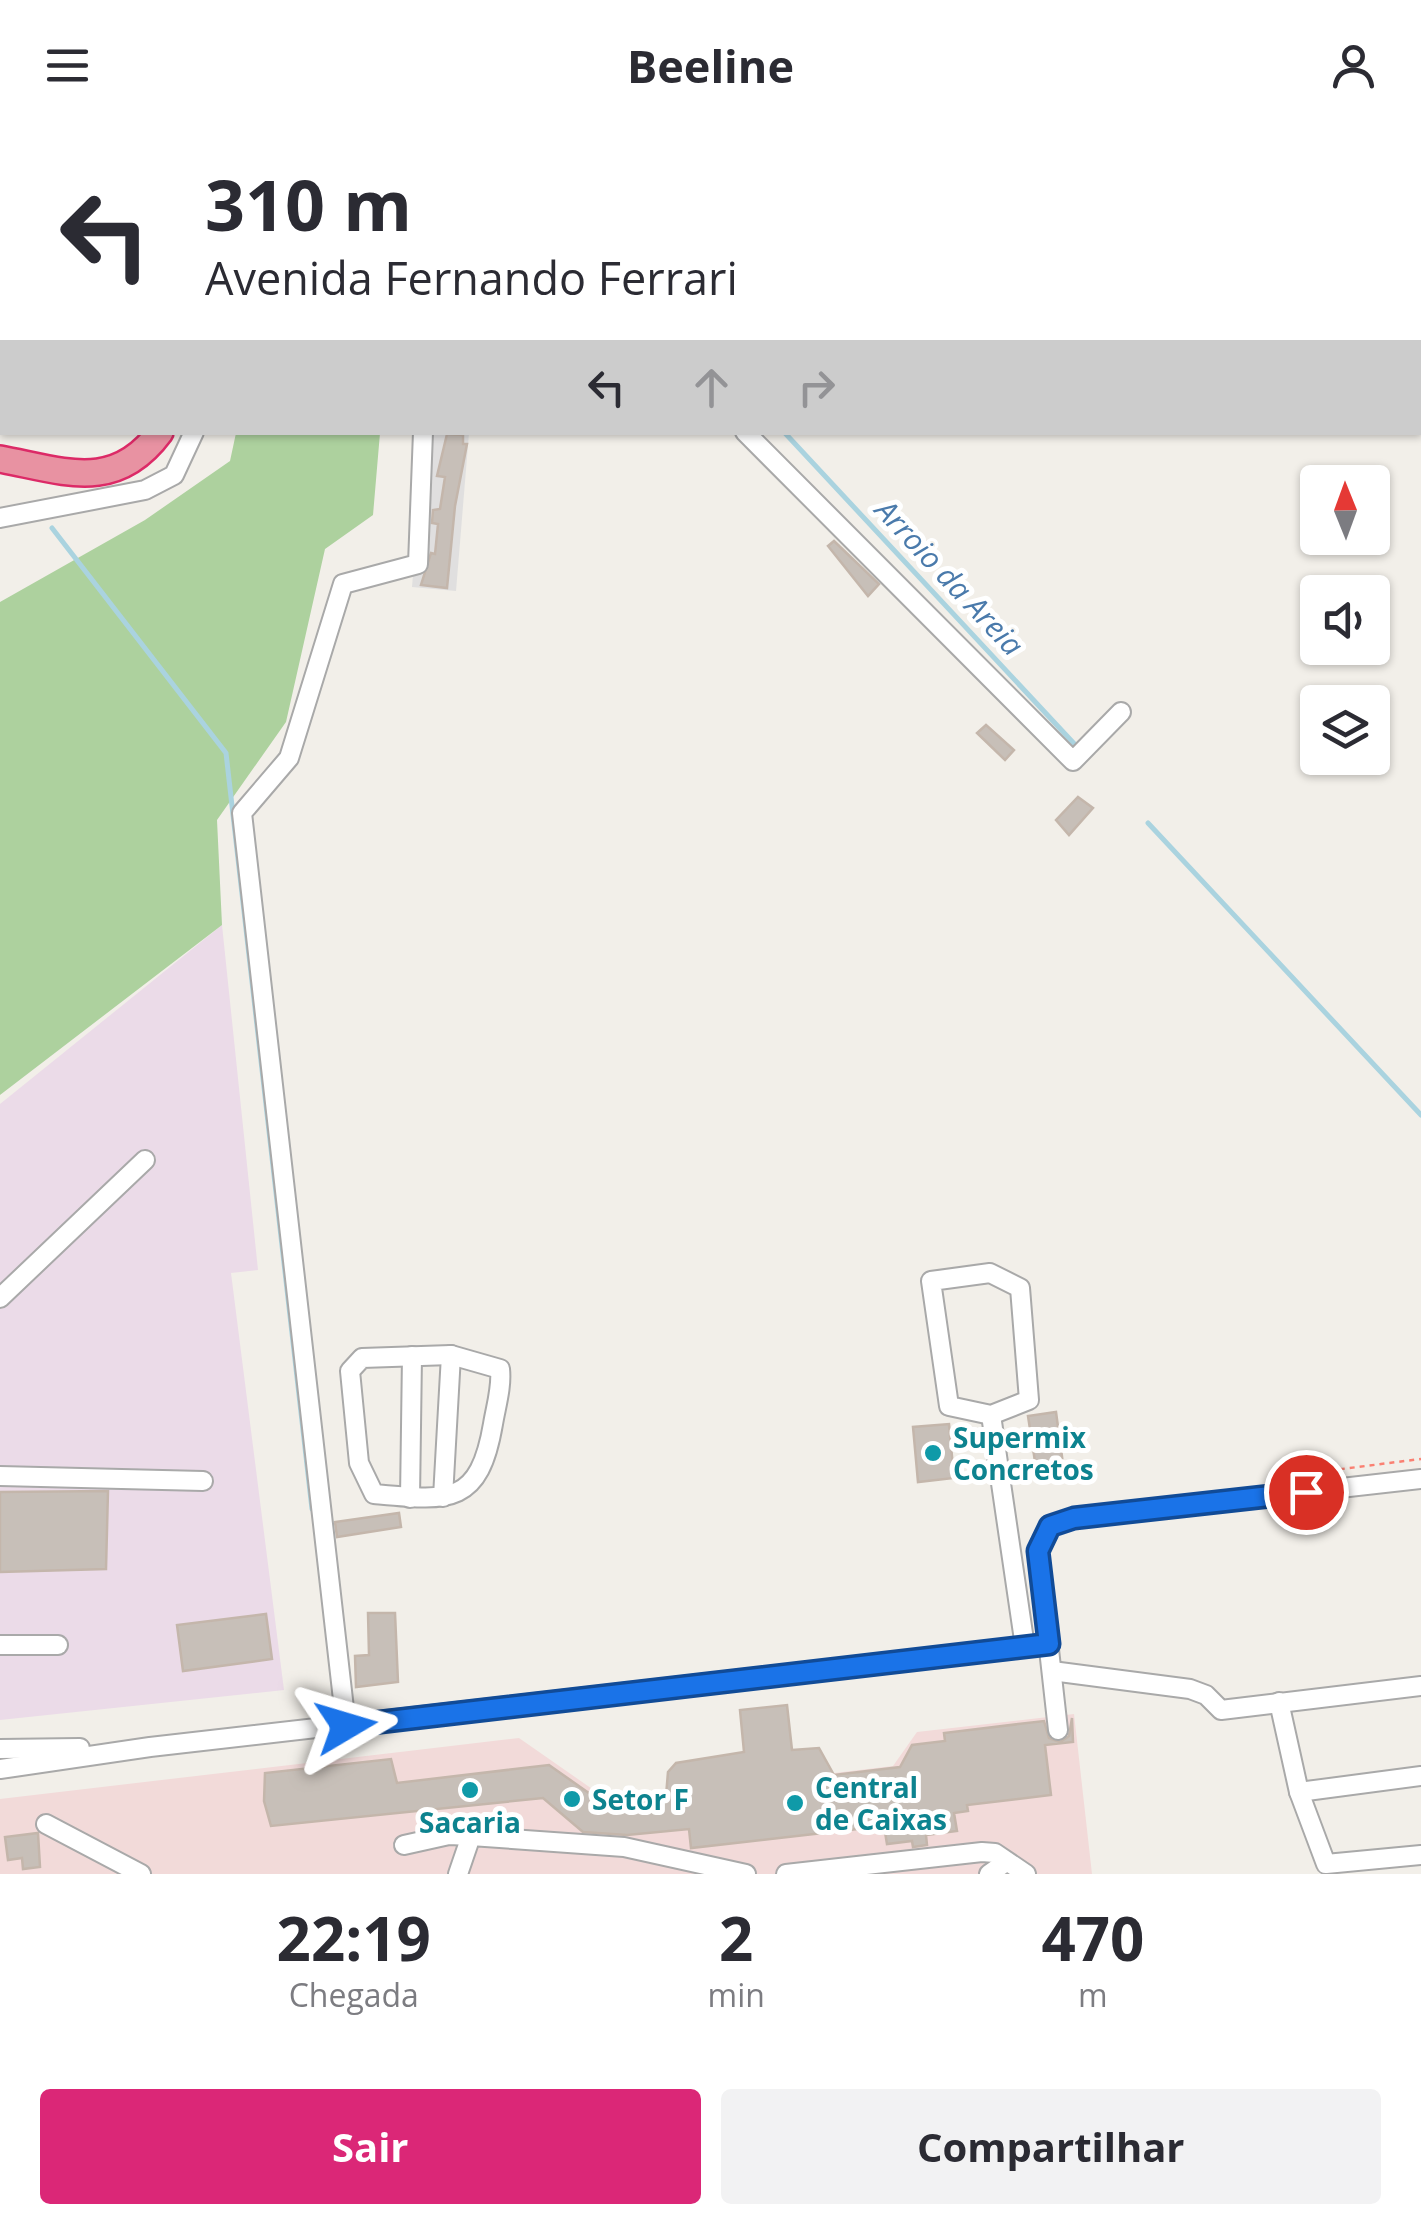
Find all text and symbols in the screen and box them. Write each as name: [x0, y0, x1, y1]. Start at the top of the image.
text: Beeline: [627, 35, 794, 96]
icon: menu: [40, 38, 95, 93]
icon: person: [1326, 38, 1381, 93]
text: 310 m: [205, 156, 412, 252]
icon: left: [40, 170, 170, 300]
text: Avenida Fernando Ferrari: [205, 247, 738, 308]
icon: left: [579, 360, 634, 415]
icon: ahead: [684, 360, 739, 415]
icon: right: [789, 360, 844, 415]
north arrow: [1300, 465, 1390, 555]
map controls: [1300, 465, 1390, 775]
water label: Arroio da Areia: [865, 488, 1033, 664]
button: sound: [1300, 575, 1390, 665]
button: layers: [1300, 685, 1390, 775]
place label: Supermix Concretos: [953, 1418, 1094, 1488]
marker: Supermix Concretos: [922, 1442, 944, 1464]
pin: [1264, 1450, 1349, 1535]
icon: arrive: [1279, 1465, 1334, 1520]
position arrow: [294, 1674, 398, 1778]
place label: Central de Caixas: [815, 1768, 947, 1838]
marker: Sacaria: [459, 1779, 481, 1801]
place label: Setor F: [592, 1780, 689, 1818]
marker: Setor F: [561, 1788, 583, 1810]
marker: Central de Caixas: [784, 1792, 806, 1814]
place label: Sacaria: [419, 1803, 521, 1841]
text: 22:19: [277, 1897, 431, 1979]
text: 2: [719, 1897, 753, 1979]
text: 470: [1041, 1897, 1144, 1979]
text: Chegada: [289, 1973, 419, 2016]
text: min: [708, 1973, 765, 2016]
text: m: [1078, 1973, 1108, 2016]
button: Sair: [40, 2089, 701, 2204]
button: Compartilhar: [721, 2089, 1381, 2204]

